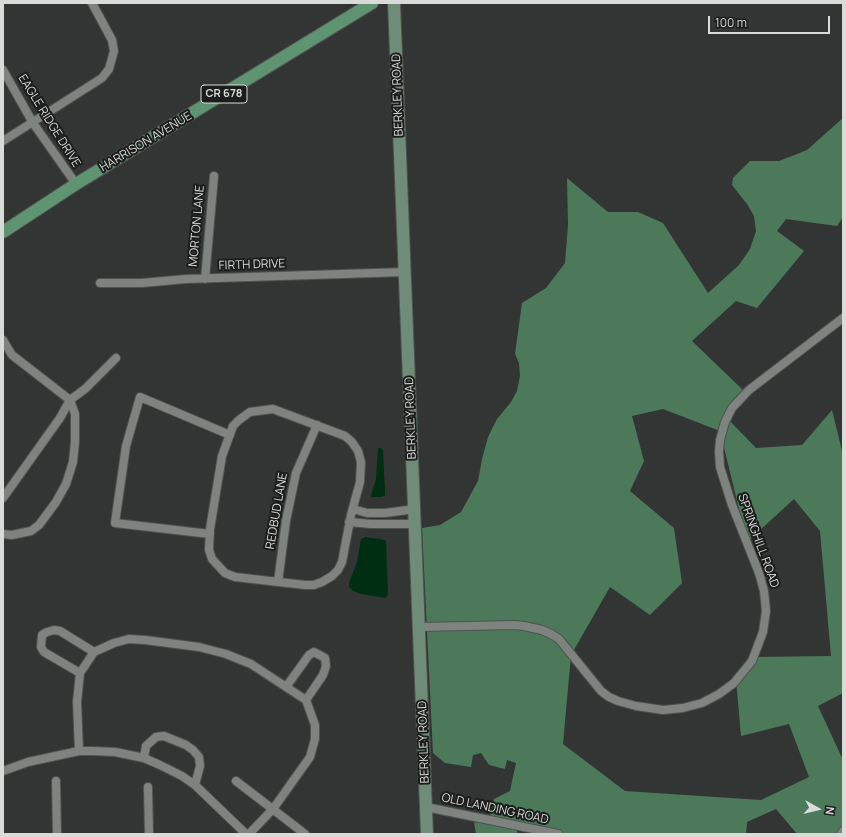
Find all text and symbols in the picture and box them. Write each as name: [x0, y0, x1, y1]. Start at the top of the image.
scale bar: [710, 8, 832, 34]
text: 100 m: [715, 14, 747, 31]
street label: BERKLEY ROAD: [389, 53, 407, 137]
street label: EAGLE RIDGE DRIVE: [15, 72, 83, 170]
road number: CR 678: [201, 85, 247, 103]
street label: HARRISON AVENUE: [97, 109, 195, 175]
street label: MORTON LANE: [186, 185, 208, 267]
street label: FIRTH DRIVE: [218, 257, 286, 273]
street label: BERKLEY ROAD: [402, 376, 420, 460]
street label: REDBUD LANE: [263, 472, 291, 550]
street label: SPRINGHILL ROAD: [734, 492, 782, 590]
street label: BERKLEY ROAD: [415, 700, 433, 784]
north arrow: [798, 789, 838, 829]
street label: OLD LANDING ROAD: [440, 791, 550, 827]
text: N: [822, 806, 838, 816]

